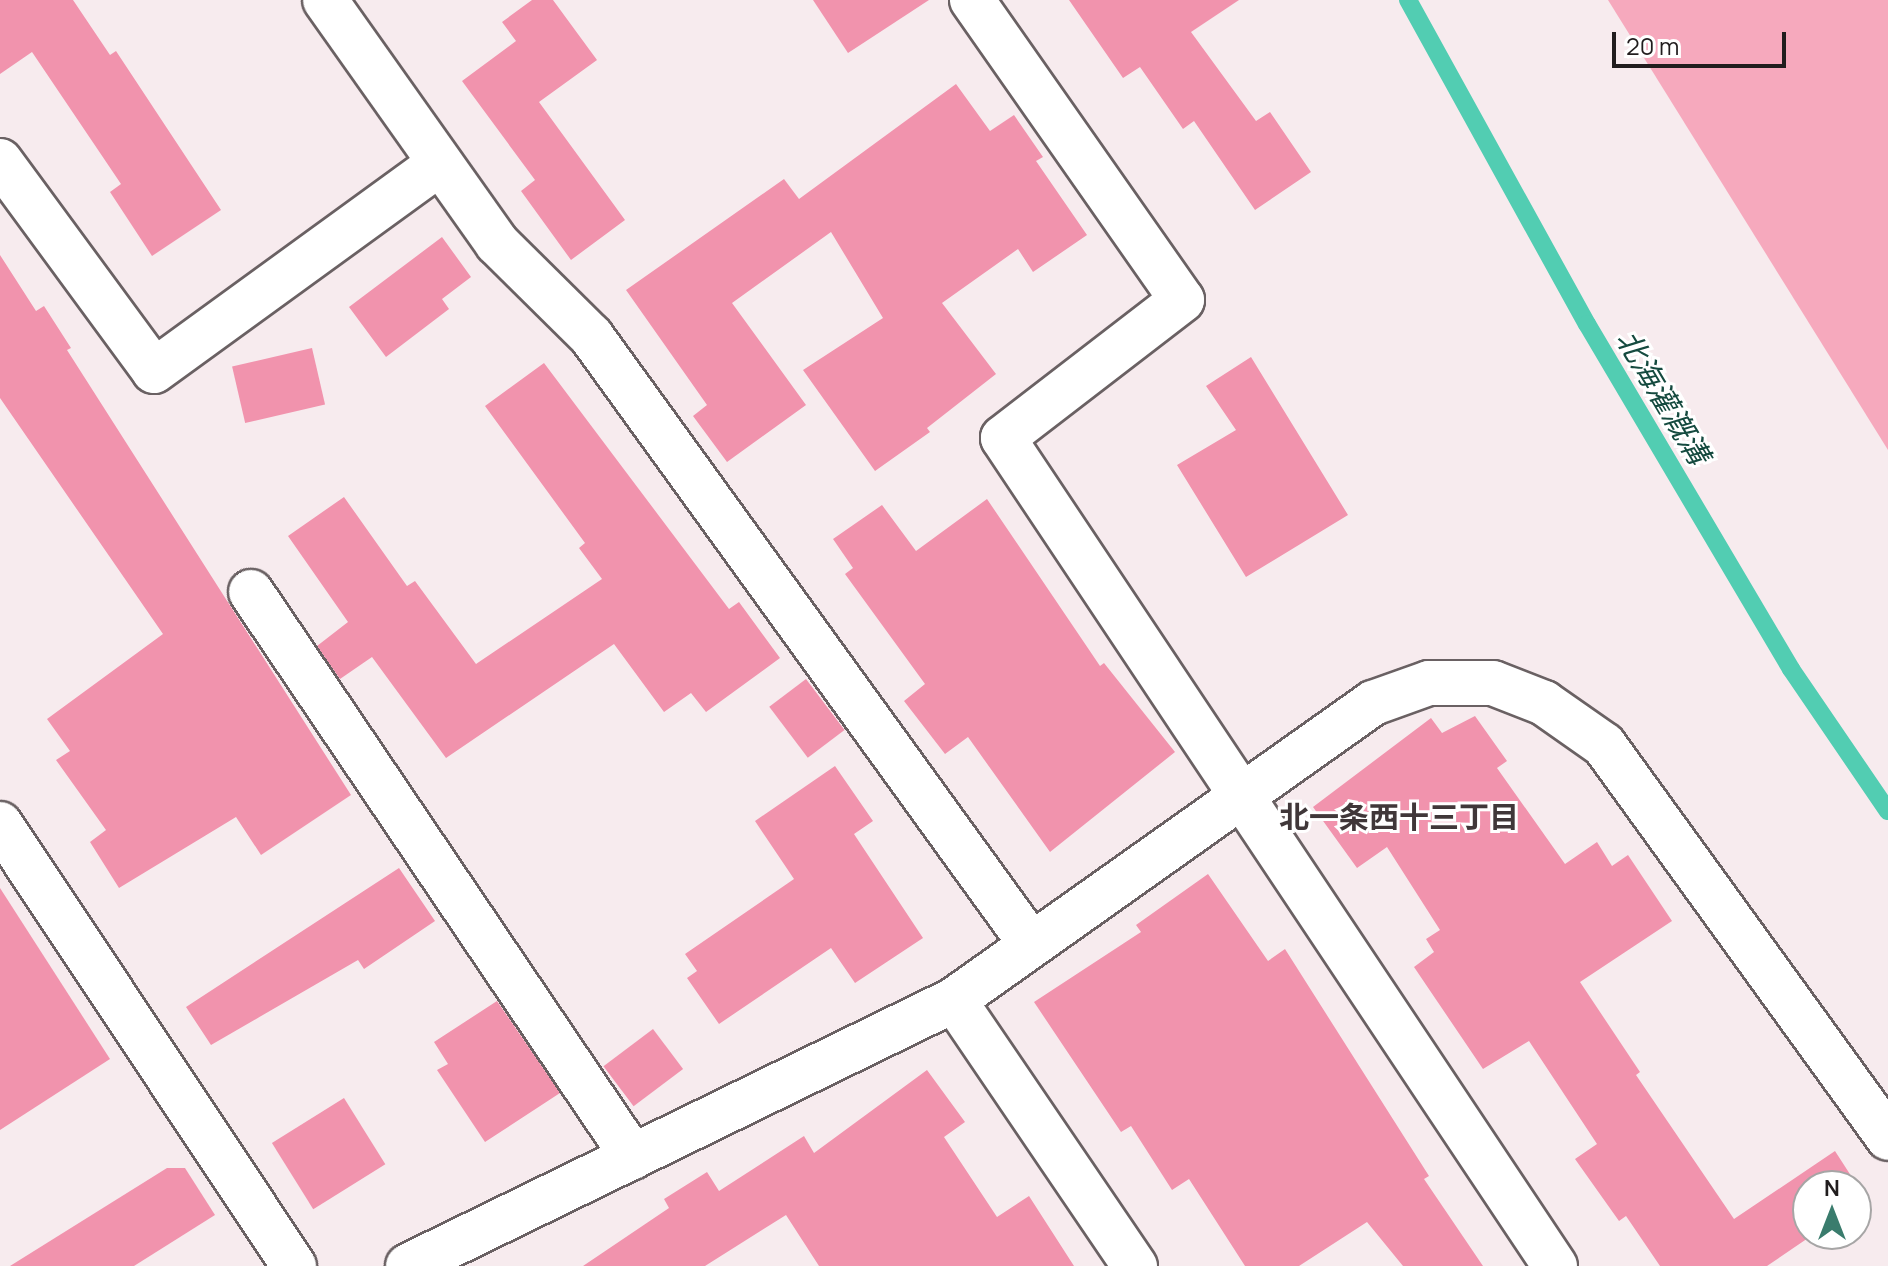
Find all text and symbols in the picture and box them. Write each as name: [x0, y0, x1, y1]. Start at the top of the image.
scale bar: [1616, 16, 1790, 66]
text: 20 m: [1626, 29, 1679, 62]
water label: 北海灌漑溝: [1609, 323, 1717, 471]
district label: 北一条西十三丁目: [1279, 799, 1519, 835]
north arrow: [1792, 1170, 1872, 1250]
text: N: [1824, 1173, 1840, 1203]

